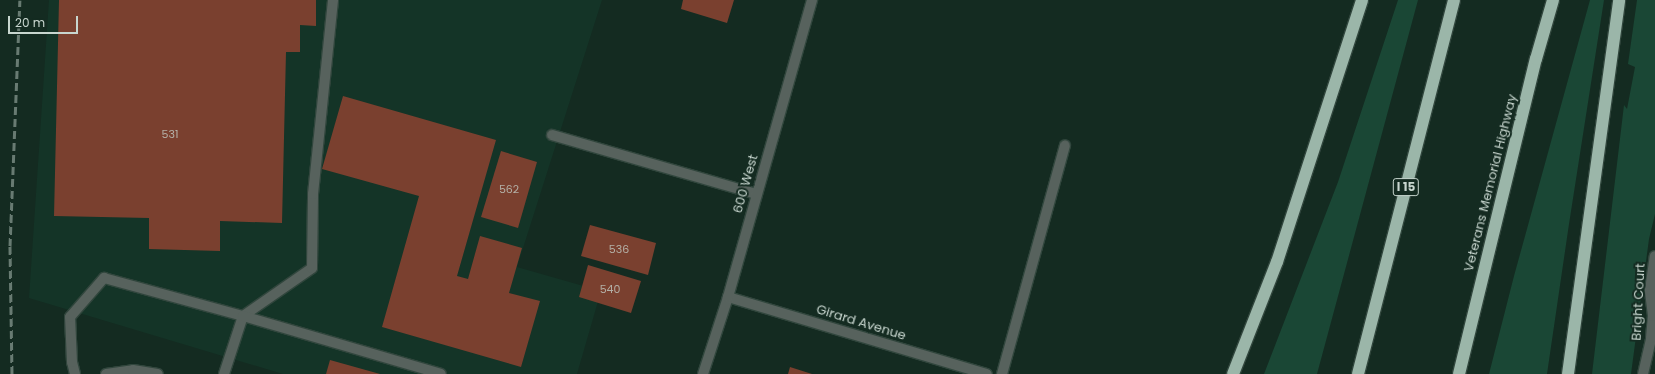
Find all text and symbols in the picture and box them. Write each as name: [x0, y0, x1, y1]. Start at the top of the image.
scale bar: [10, 8, 80, 34]
text: 20 m: [15, 14, 45, 31]
street label: Veterans Memorial Highway: [1461, 93, 1521, 273]
house number: 531: [162, 127, 178, 141]
street label: 600 West: [730, 153, 762, 215]
road number: I 15: [1392, 177, 1420, 197]
house number: 562: [499, 182, 519, 196]
house number: 536: [609, 242, 629, 256]
street label: Bright Court: [1629, 263, 1649, 341]
house number: 540: [600, 282, 620, 296]
street label: Girard Avenue: [814, 302, 908, 344]

